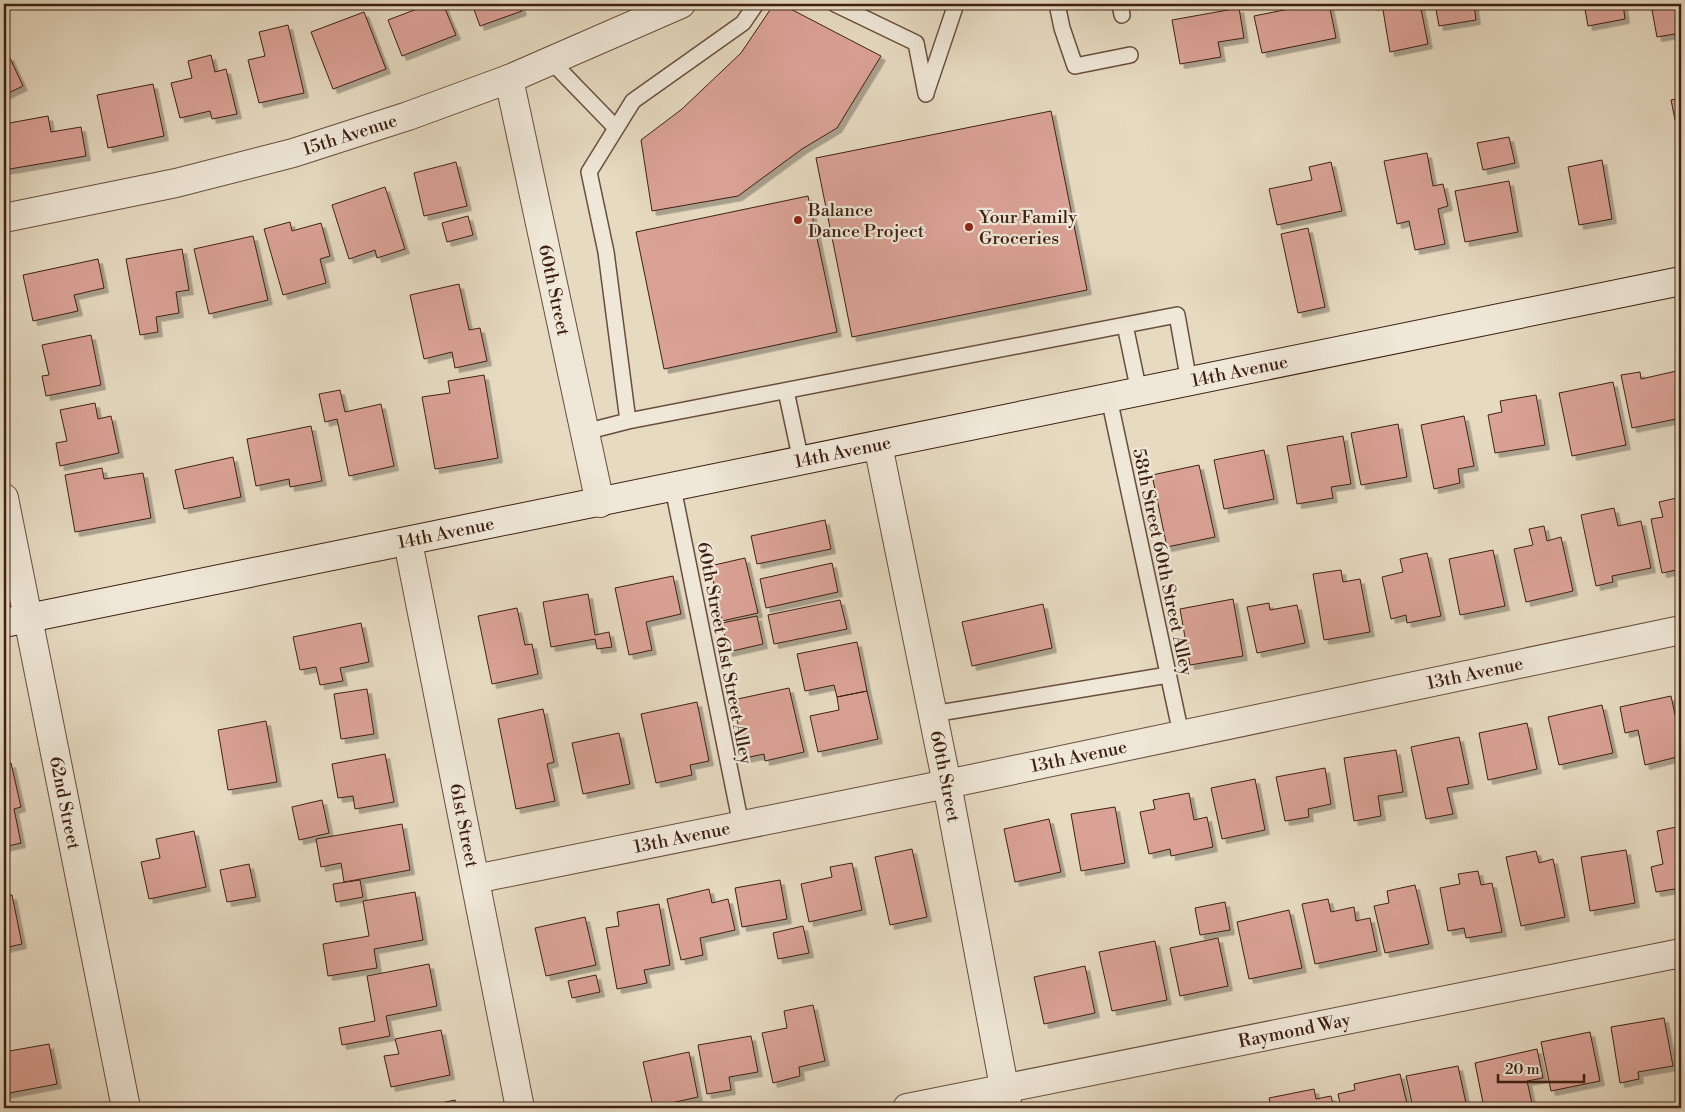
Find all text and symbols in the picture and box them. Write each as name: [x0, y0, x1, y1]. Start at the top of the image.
street label: 15th Avenue: [300, 109, 400, 161]
place label: Balance Dance Project: [807, 199, 925, 243]
place label: Your Family Groceries: [978, 206, 1077, 250]
marker: Balance Dance Project: [792, 214, 804, 226]
marker: Your Family Groceries: [963, 221, 975, 233]
street label: 60th Street: [533, 243, 575, 339]
street label: 14th Avenue: [1189, 350, 1290, 393]
street label: 14th Avenue: [792, 431, 893, 474]
street label: 58th Street 60th Street Alley: [1127, 446, 1198, 678]
street label: 14th Avenue: [396, 512, 496, 554]
street label: 60th Street 61st Street Alley: [692, 540, 757, 767]
street label: 13th Avenue: [1425, 652, 1526, 695]
street label: 60th Street: [924, 729, 965, 825]
street label: 13th Avenue: [1028, 736, 1129, 778]
street label: 62nd Street: [44, 754, 85, 852]
street label: 61st Street: [444, 782, 483, 870]
street label: 13th Avenue: [632, 817, 732, 859]
street label: Raymond Way: [1236, 1008, 1353, 1053]
scale bar: [1498, 1052, 1584, 1084]
text: 20 m: [1505, 1060, 1540, 1079]

